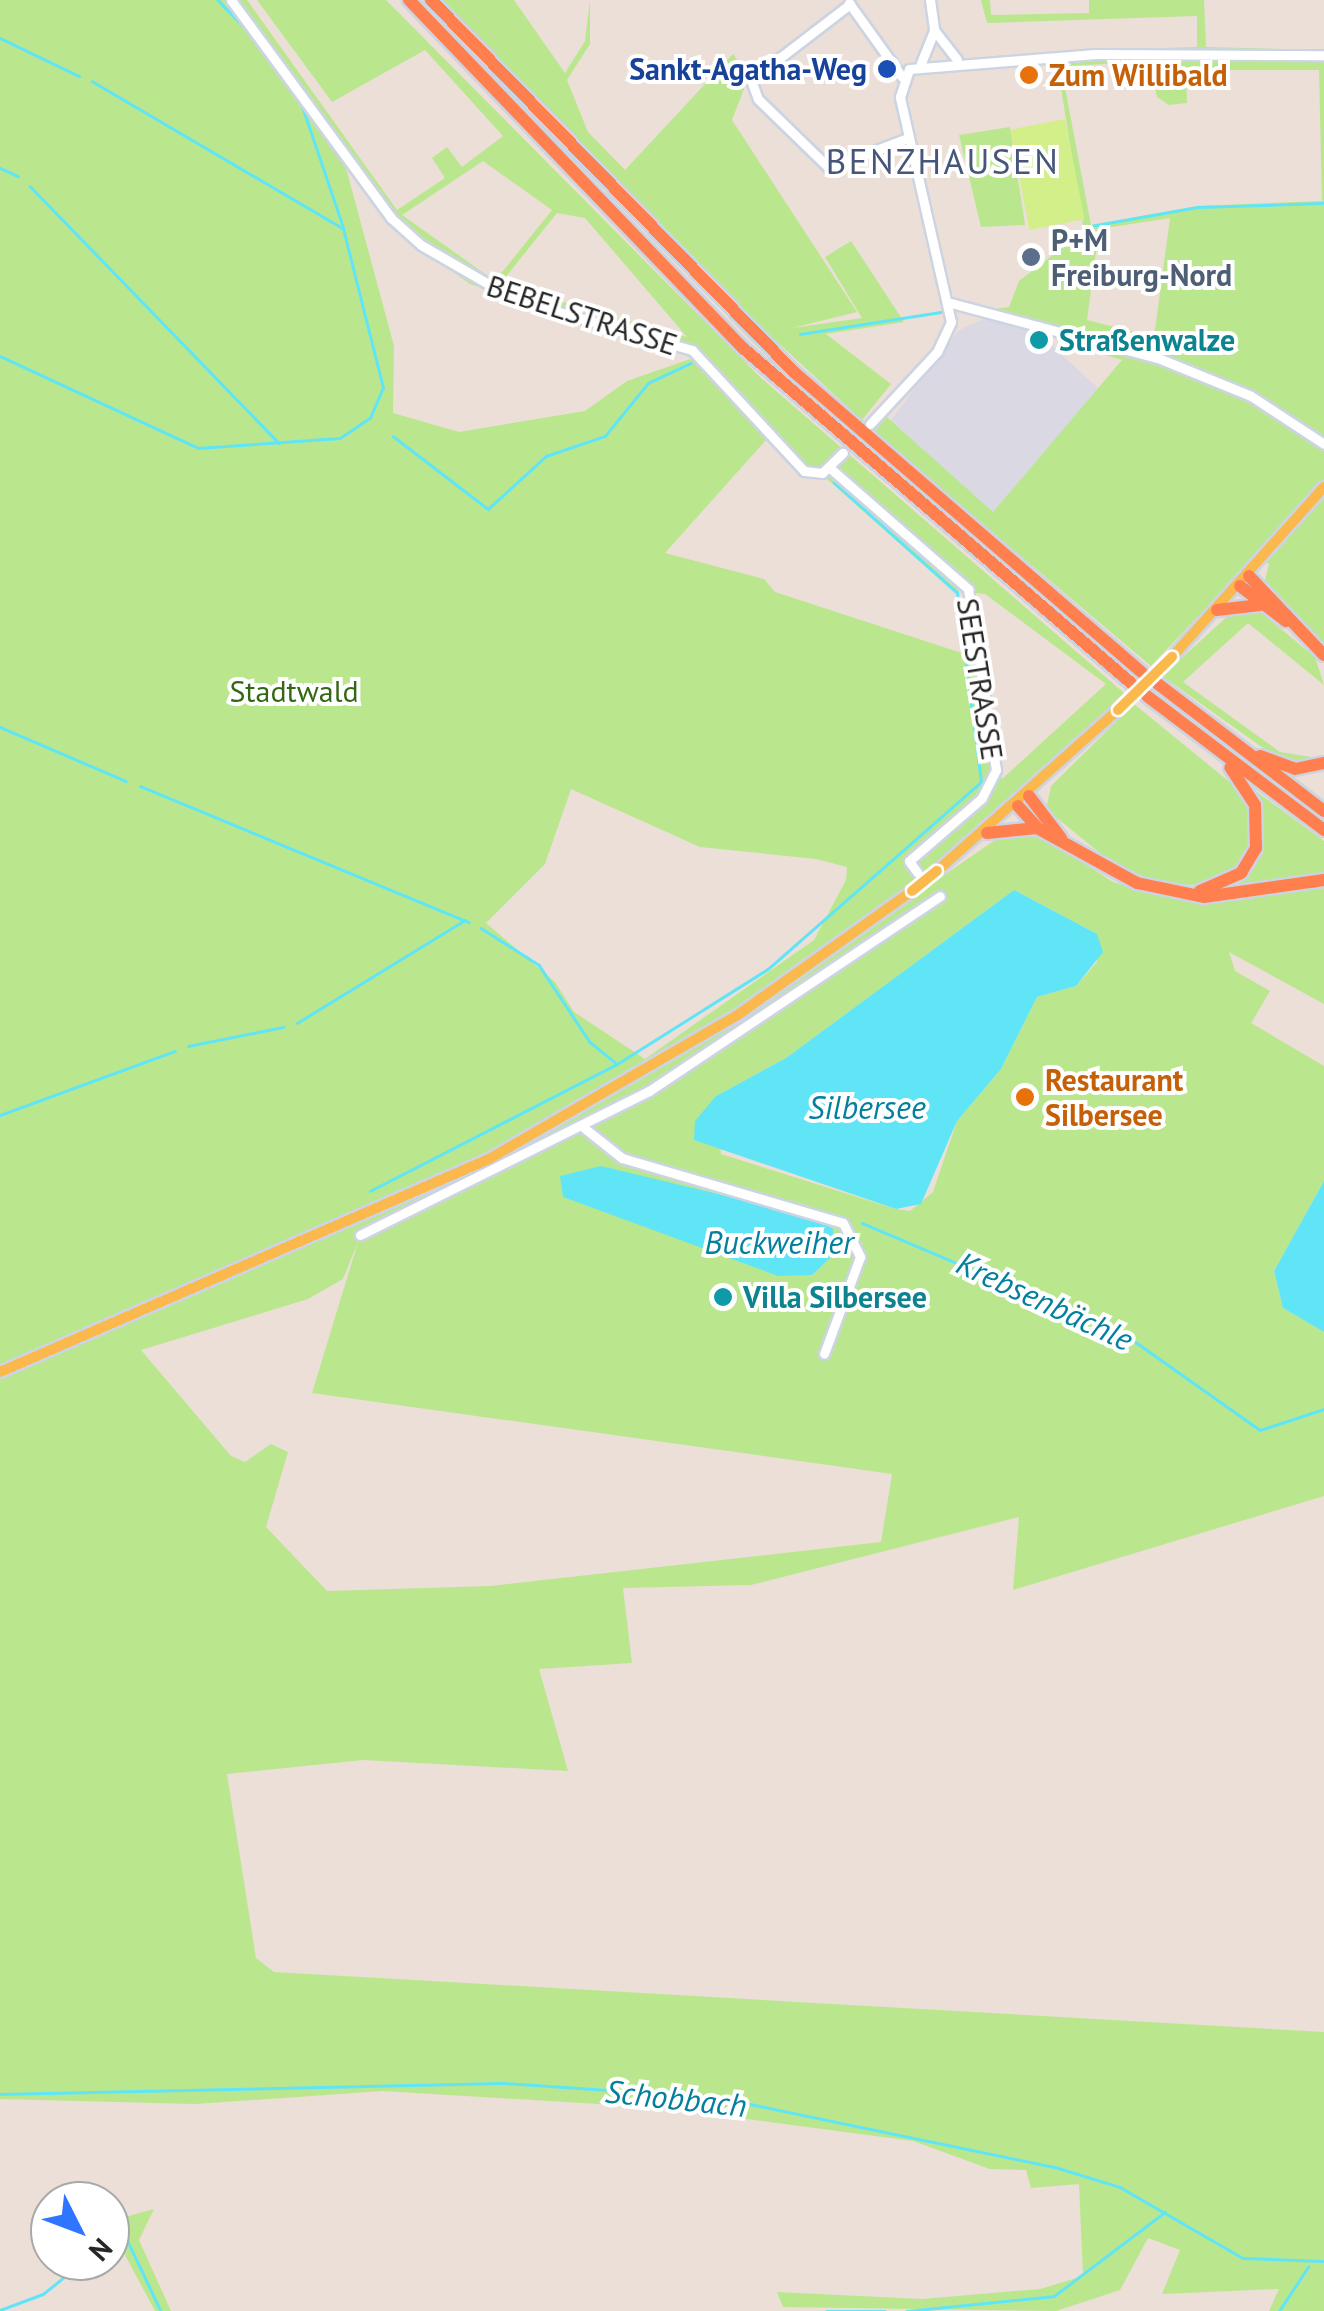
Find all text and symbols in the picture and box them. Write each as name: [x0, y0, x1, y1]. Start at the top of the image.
place label: Sankt-Agatha-Weg: [629, 51, 867, 87]
place label: Zum Willibald: [1049, 57, 1228, 93]
marker: Sankt-Agatha-Weg: [876, 58, 898, 80]
marker: Zum Willibald: [1018, 64, 1040, 86]
district label: BENZHAUSEN: [826, 140, 1060, 182]
place label: P+M Freiburg-Nord: [1051, 222, 1232, 292]
marker: P+M Freiburg-Nord: [1020, 246, 1042, 268]
street label: BEBELSTRASSE: [482, 267, 682, 363]
place label: Straßenwalze: [1059, 322, 1235, 358]
marker: Straßenwalze: [1028, 329, 1050, 351]
street label: SEESTRASSE: [949, 596, 1011, 762]
park label: Stadtwald: [229, 673, 359, 709]
place label: Restaurant Silbersee: [1045, 1062, 1183, 1132]
marker: Restaurant Silbersee: [1014, 1086, 1036, 1108]
water label: Silbersee: [808, 1088, 926, 1126]
water label: Buckweiher: [704, 1223, 854, 1261]
water label: Krebsenbächle: [951, 1243, 1139, 1359]
place label: Villa Silbersee: [743, 1279, 927, 1315]
marker: Villa Silbersee: [712, 1286, 734, 1308]
water label: Schobbach: [604, 2071, 748, 2125]
north arrow: [30, 2181, 130, 2281]
text: N: [81, 2231, 121, 2269]

